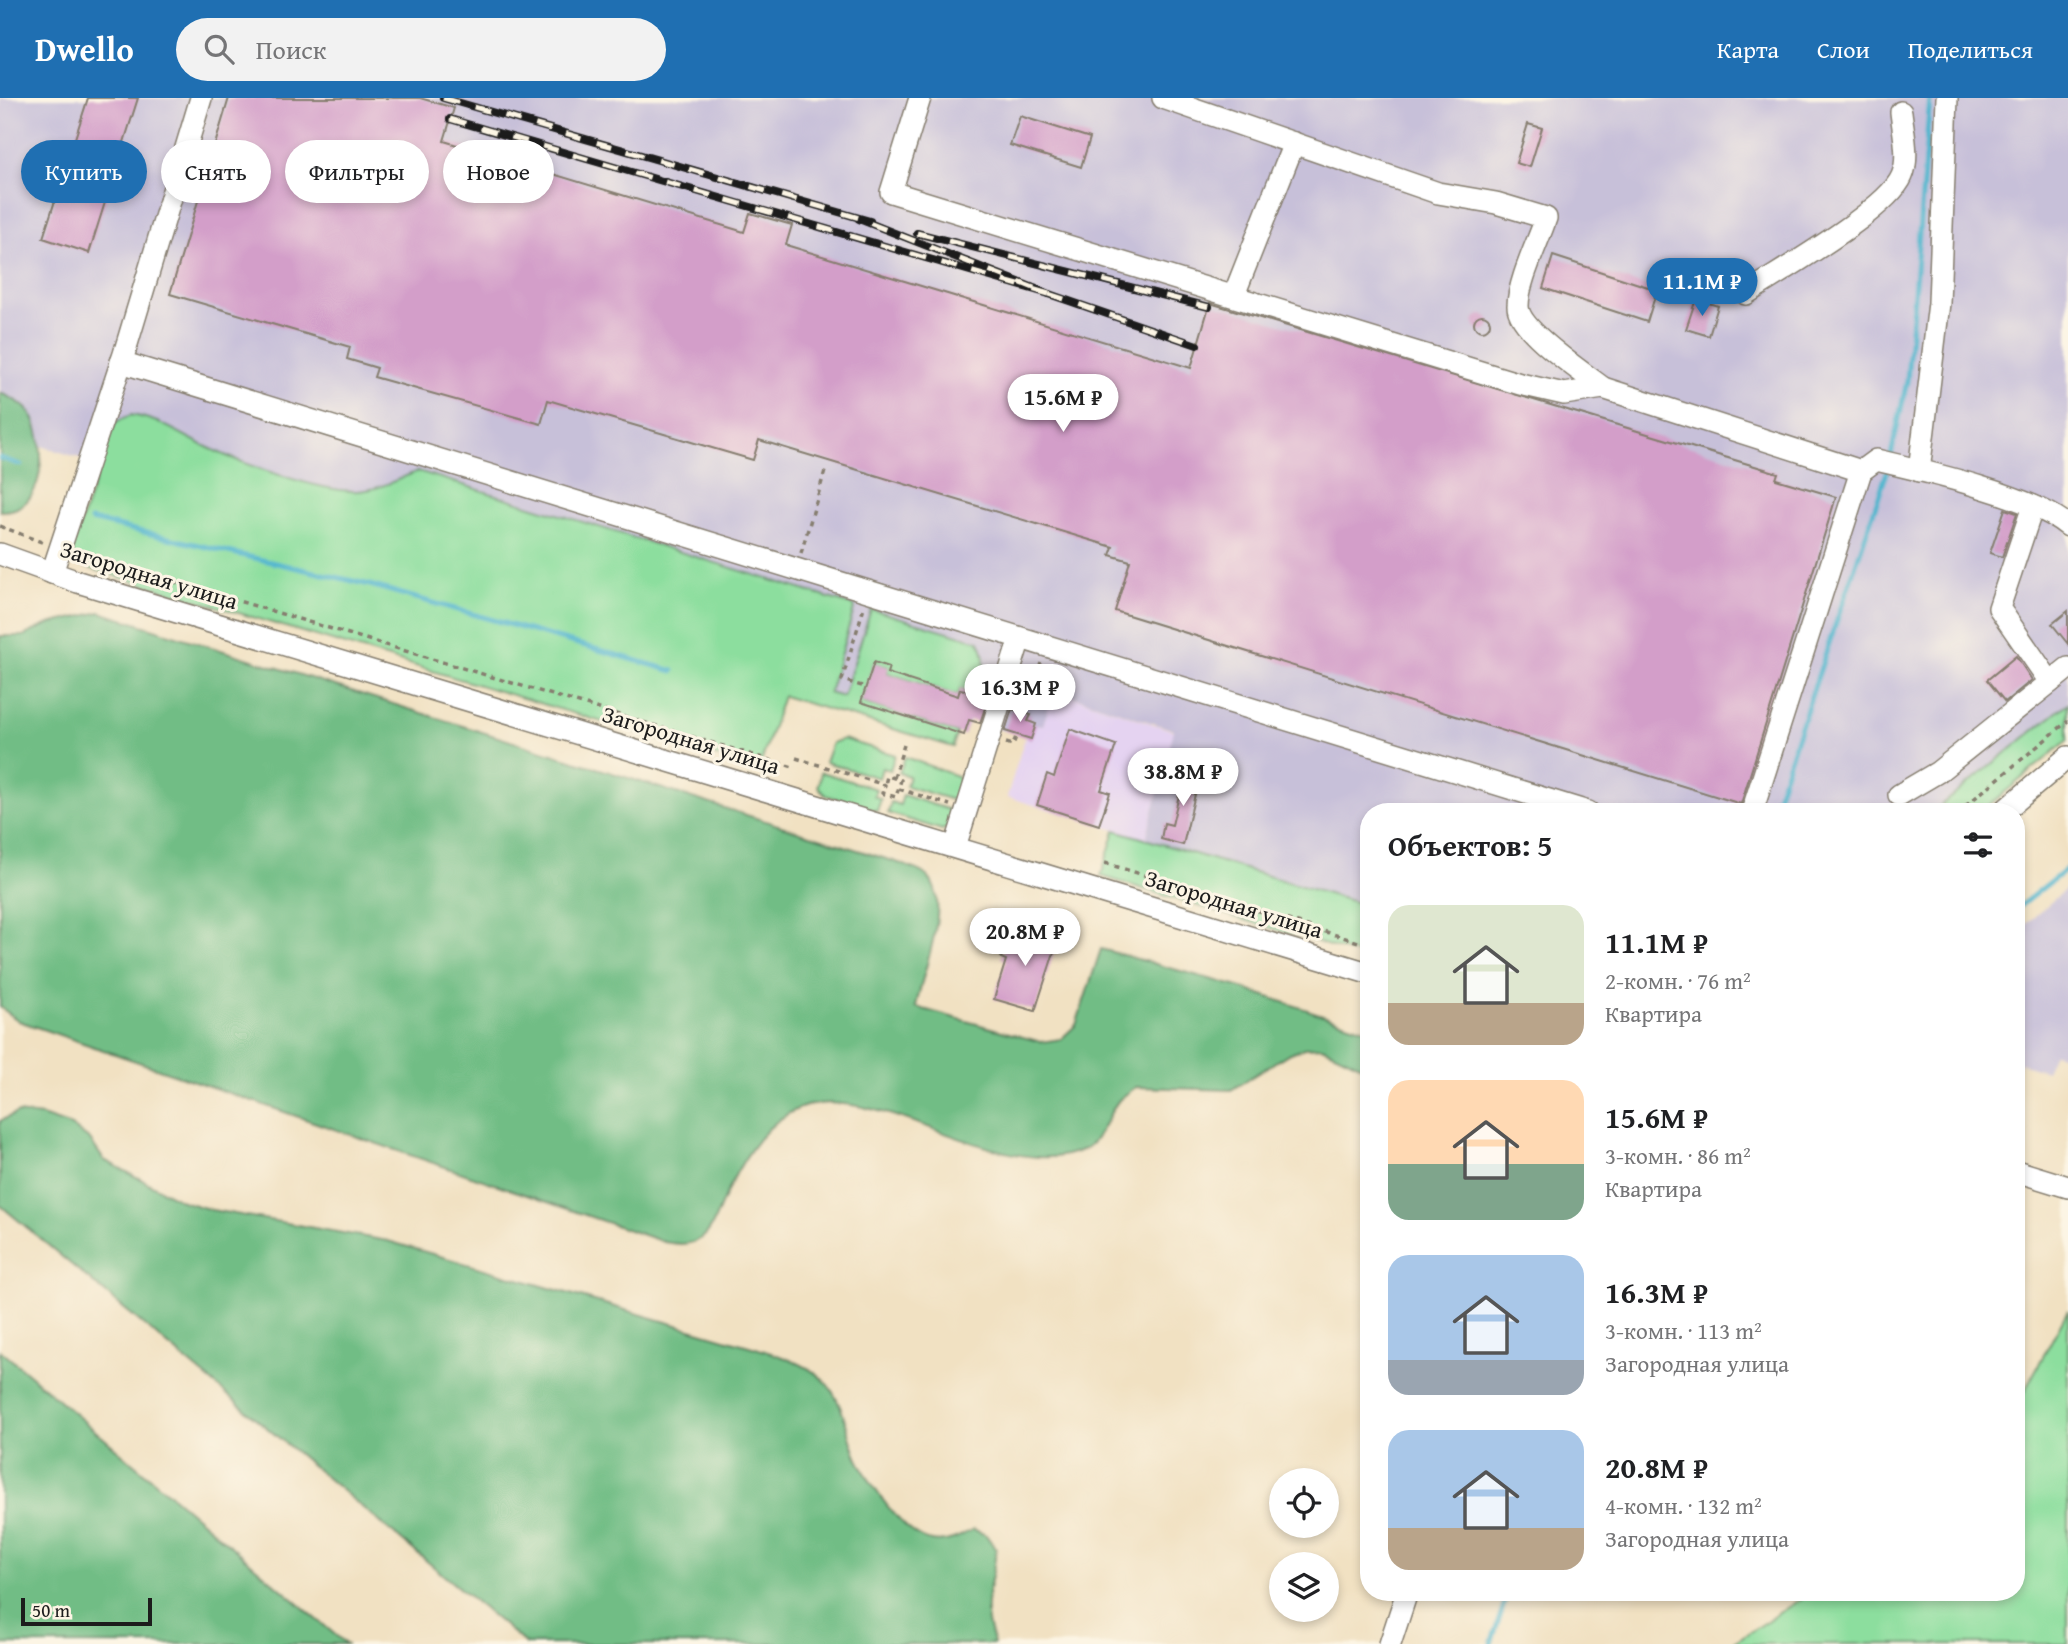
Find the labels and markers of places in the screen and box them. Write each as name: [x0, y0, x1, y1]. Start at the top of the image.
pin: 11.1M ₽: [1637, 258, 1767, 318]
pin: 15.6M ₽: [998, 374, 1128, 434]
pin: 16.3M ₽: [955, 664, 1085, 724]
pin: 38.8M ₽: [1118, 748, 1248, 808]
pin: 20.8M ₽: [960, 908, 1090, 968]

